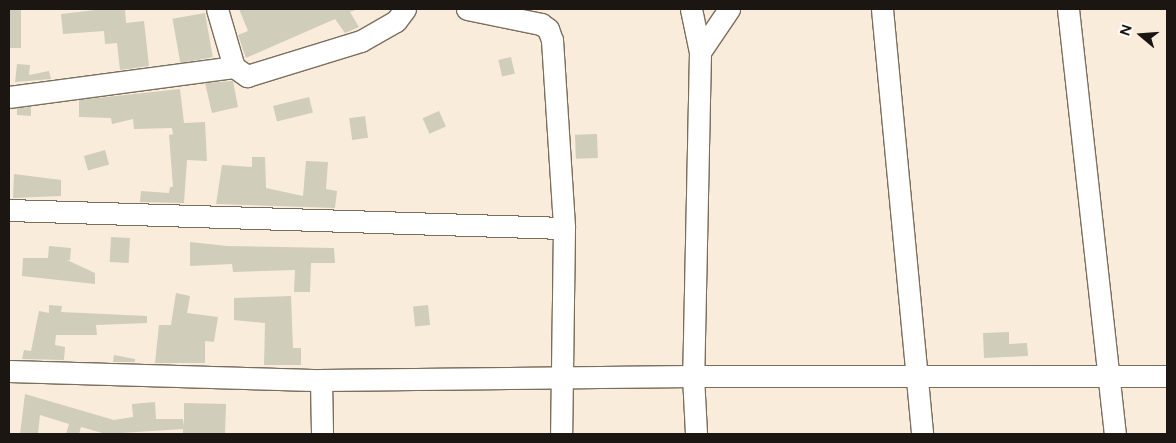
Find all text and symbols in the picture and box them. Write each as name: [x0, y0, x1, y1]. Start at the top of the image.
north arrow: [1116, 10, 1166, 60]
text: N: [1116, 22, 1136, 38]

